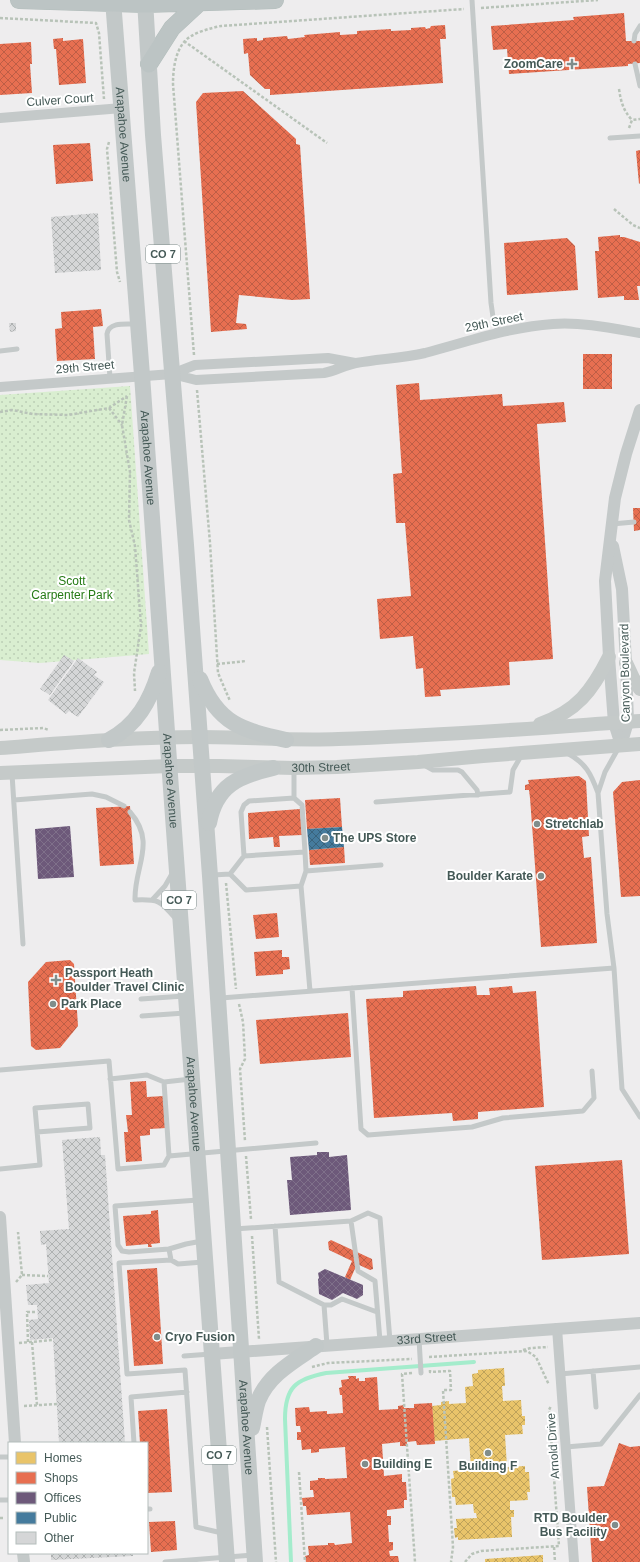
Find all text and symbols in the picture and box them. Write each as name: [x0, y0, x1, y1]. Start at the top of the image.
place label: ZoomCare: [504, 57, 563, 71]
marker: ZoomCare: [566, 58, 578, 70]
street label: Arapahoe Avenue: [113, 87, 134, 183]
street label: Culver Court: [26, 91, 95, 109]
road number: CO 7: [146, 245, 180, 263]
street label: 29th Street: [464, 309, 525, 335]
street label: 29th Street: [55, 357, 116, 377]
street label: Arapahoe Avenue: [137, 410, 158, 506]
park label: Scott Carpenter Park: [31, 574, 114, 602]
street label: Canyon Boulevard: [617, 624, 633, 722]
street label: Arapahoe Avenue: [160, 733, 181, 829]
street label: 30th Street: [291, 759, 351, 775]
place label: Stretchlab: [545, 817, 604, 831]
marker: Stretchlab: [532, 819, 542, 829]
place label: The UPS Store: [333, 831, 417, 845]
marker: The UPS Store: [320, 833, 330, 843]
place label: Boulder Karate: [447, 869, 533, 883]
marker: Boulder Karate: [536, 871, 546, 881]
road number: CO 7: [162, 891, 196, 909]
place label: Passport Heath Boulder Travel Clinic: [65, 966, 185, 994]
marker: Passport Heath Boulder Travel Clinic: [50, 974, 62, 986]
place label: Park Place: [61, 997, 122, 1011]
marker: Park Place: [48, 999, 58, 1009]
street label: Arapahoe Avenue: [183, 1056, 204, 1152]
street label: 33rd Street: [396, 1329, 457, 1348]
place label: Cryo Fusion: [165, 1330, 235, 1344]
marker: Cryo Fusion: [152, 1332, 162, 1342]
street label: Arapahoe Avenue: [236, 1379, 256, 1476]
street label: Arnold Drive: [544, 1412, 562, 1479]
legend: [8, 1442, 148, 1554]
road number: CO 7: [202, 1446, 236, 1464]
marker: Building F: [483, 1448, 493, 1458]
text: Homes: [44, 1451, 82, 1465]
place label: Building E: [373, 1457, 432, 1471]
marker: Building E: [360, 1459, 370, 1469]
place label: Building F: [459, 1459, 517, 1473]
text: Shops: [44, 1471, 78, 1485]
text: Offices: [44, 1491, 81, 1505]
text: Public: [44, 1511, 77, 1525]
place label: RTD Boulder Bus Facility: [534, 1511, 607, 1539]
marker: RTD Boulder Bus Facility: [610, 1520, 620, 1530]
text: Other: [44, 1531, 74, 1545]

